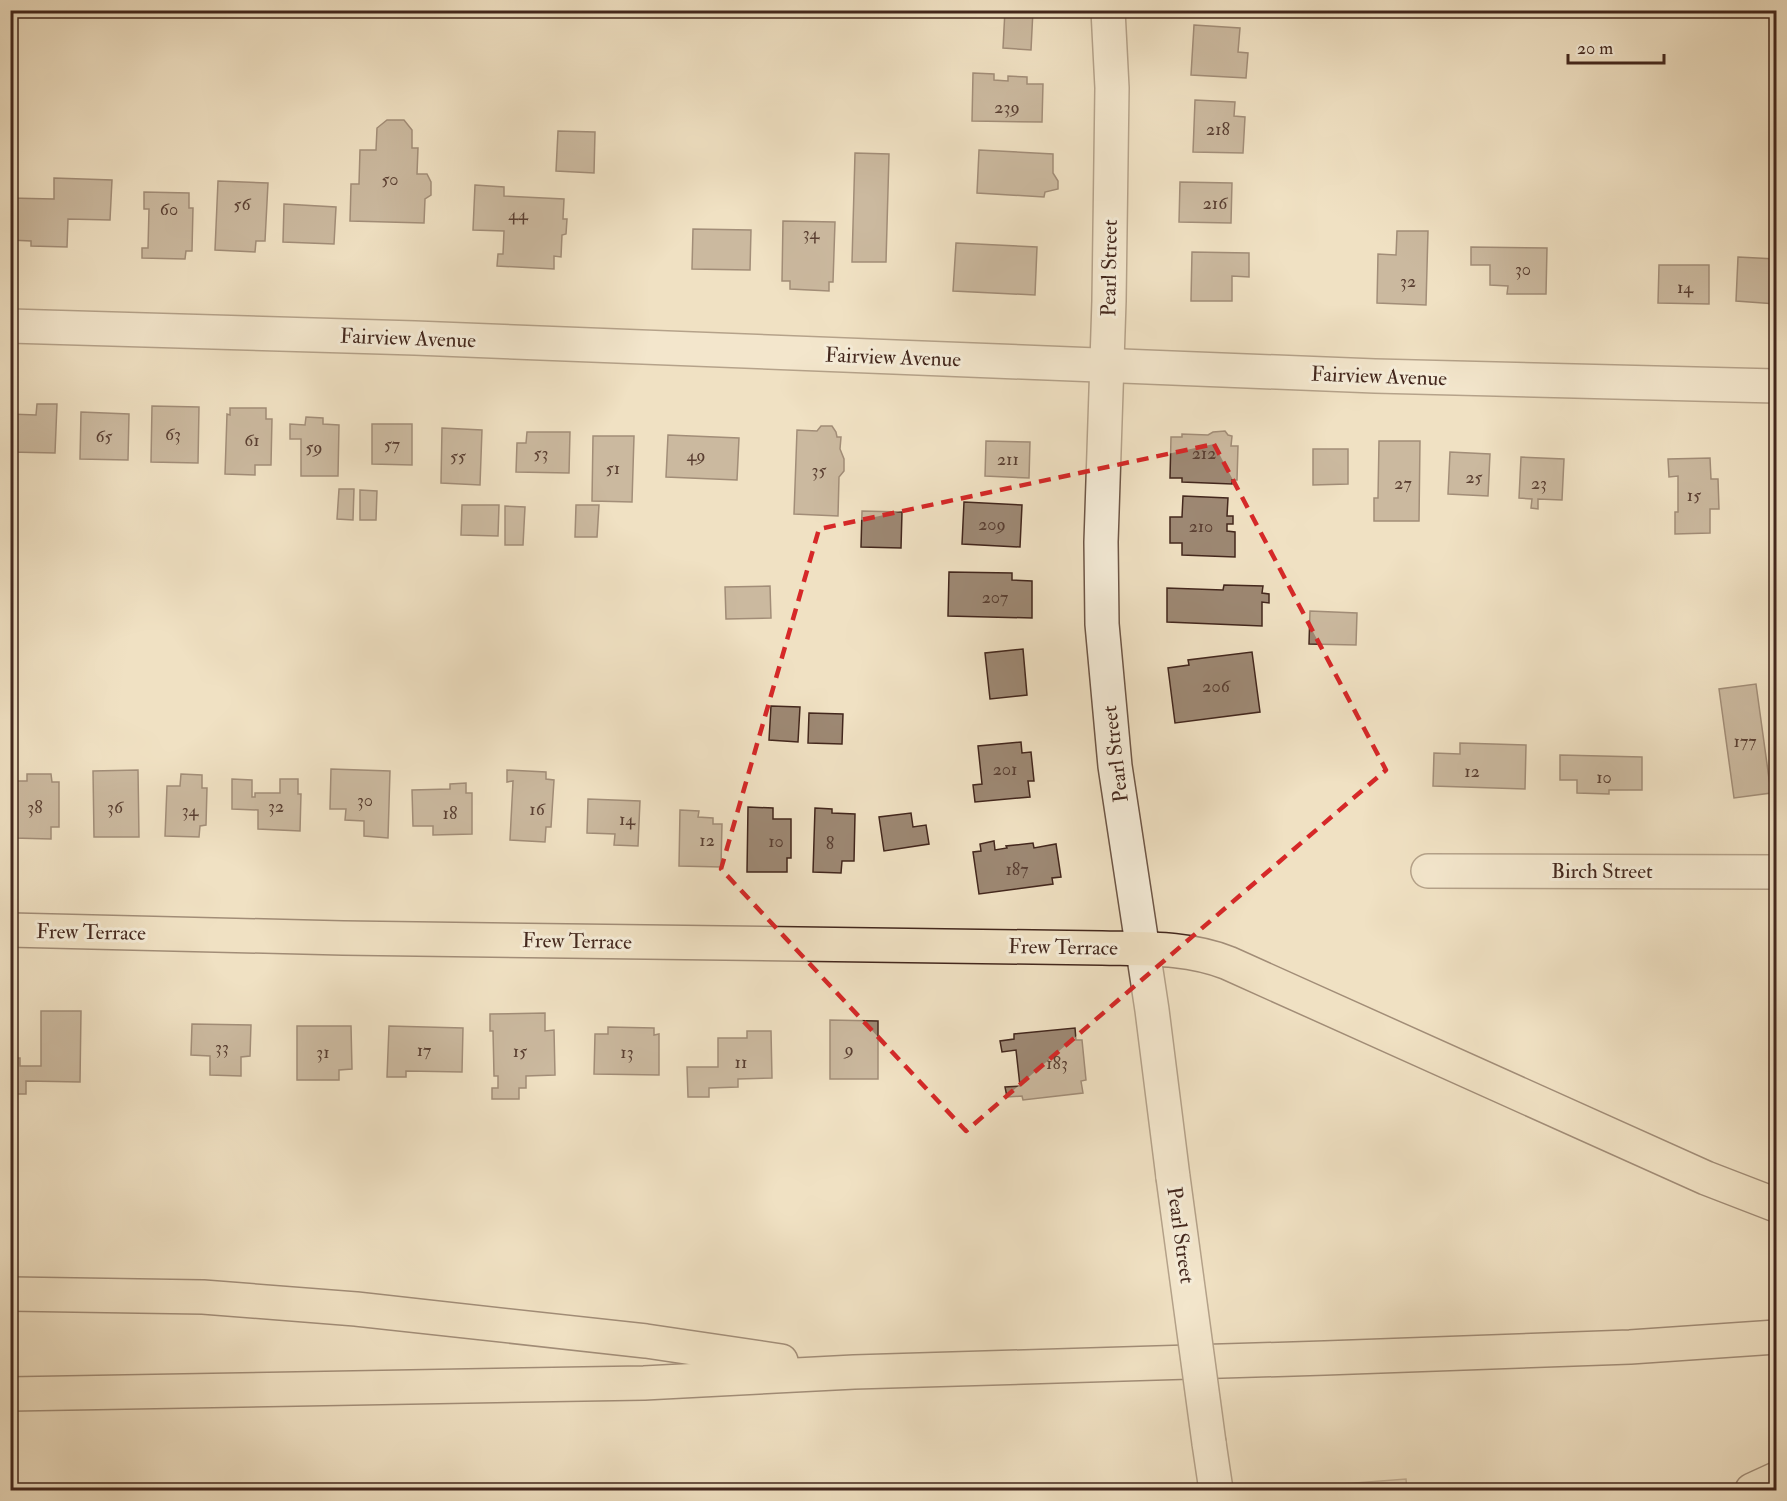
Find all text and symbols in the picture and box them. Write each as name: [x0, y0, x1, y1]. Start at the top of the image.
scale bar: [1568, 27, 1664, 65]
text: 20 m: [1577, 37, 1613, 60]
house number: 239: [994, 96, 1020, 119]
house number: 218: [1206, 118, 1230, 141]
house number: 50: [382, 168, 398, 191]
house number: 216: [1203, 192, 1228, 215]
house number: 56: [234, 193, 251, 216]
house number: 60: [160, 198, 178, 221]
house number: 44: [508, 203, 529, 226]
street label: Pearl Street: [1095, 219, 1124, 317]
house number: 34: [803, 222, 821, 245]
house number: 30: [1515, 258, 1531, 281]
house number: 32: [1400, 270, 1416, 293]
house number: 14: [1677, 276, 1694, 299]
street label: Fairview Avenue: [339, 323, 477, 354]
street label: Fairview Avenue: [824, 342, 962, 373]
street label: Fairview Avenue: [1310, 361, 1448, 392]
house number: 63: [165, 423, 181, 446]
house number: 65: [96, 425, 113, 448]
house number: 61: [244, 429, 260, 452]
house number: 57: [384, 433, 400, 456]
house number: 59: [305, 436, 323, 459]
house number: 53: [534, 442, 548, 465]
house number: 212: [1192, 442, 1216, 465]
house number: 49: [687, 444, 705, 467]
house number: 55: [450, 445, 466, 468]
house number: 211: [997, 448, 1019, 471]
house number: 51: [606, 457, 620, 480]
house number: 35: [812, 459, 826, 482]
house number: 25: [1466, 466, 1483, 489]
house number: 27: [1394, 472, 1412, 495]
house number: 23: [1531, 472, 1547, 495]
house number: 15: [1687, 484, 1701, 507]
house number: 209: [978, 513, 1006, 536]
house number: 210: [1189, 515, 1213, 538]
house number: 207: [982, 586, 1008, 609]
house number: 206: [1202, 675, 1231, 698]
street label: Pearl Street: [1096, 704, 1135, 804]
house number: 177: [1734, 730, 1756, 753]
house number: 201: [993, 758, 1017, 781]
house number: 12: [1464, 760, 1480, 783]
house number: 10: [1596, 766, 1612, 789]
house number: 30: [357, 789, 373, 812]
house number: 32: [268, 795, 284, 818]
house number: 38: [27, 796, 43, 819]
house number: 36: [107, 796, 124, 819]
house number: 16: [529, 798, 546, 821]
house number: 34: [182, 799, 200, 822]
house number: 18: [443, 802, 457, 825]
house number: 14: [619, 808, 636, 831]
house number: 12: [699, 829, 715, 852]
house number: 10: [768, 830, 784, 853]
house number: 8: [826, 832, 834, 855]
house number: 187: [1005, 858, 1029, 881]
street label: Birch Street: [1551, 858, 1653, 885]
street label: Frew Terrace: [36, 918, 146, 947]
street label: Frew Terrace: [522, 927, 632, 956]
street label: Frew Terrace: [1008, 933, 1118, 962]
house number: 33: [215, 1036, 229, 1059]
house number: 9: [842, 1038, 854, 1061]
house number: 17: [417, 1039, 431, 1062]
house number: 15: [513, 1040, 527, 1063]
house number: 31: [316, 1041, 330, 1064]
house number: 13: [620, 1041, 634, 1064]
house number: 11: [735, 1051, 747, 1074]
house number: 183: [1046, 1052, 1068, 1075]
street label: Pearl Street: [1160, 1185, 1201, 1285]

